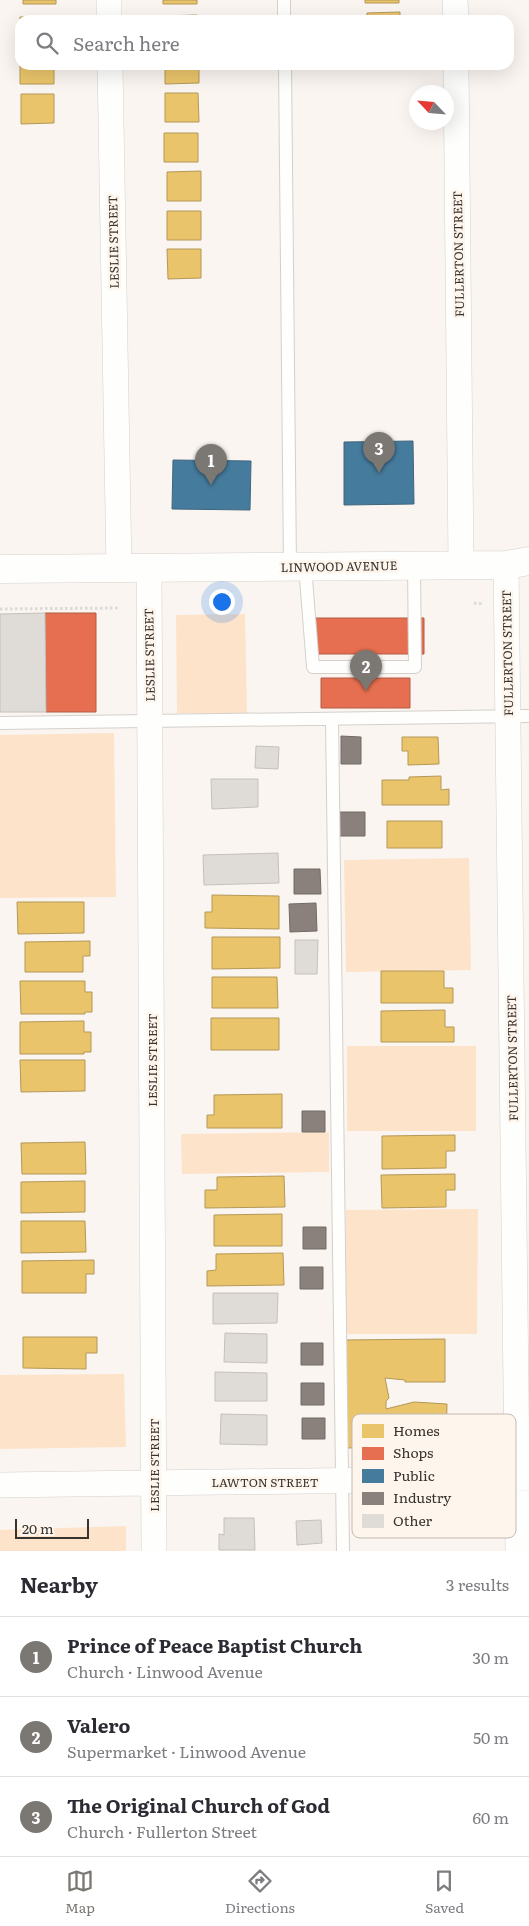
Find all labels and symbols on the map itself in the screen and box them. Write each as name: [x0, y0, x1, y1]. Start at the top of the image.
north arrow: [409, 85, 454, 130]
street label: FULLERTON STREET: [448, 191, 468, 317]
street label: LESLIE STREET: [103, 195, 123, 289]
pin: 3: [363, 432, 395, 473]
pin: 1: [195, 444, 227, 485]
street label: LINWOOD AVENUE: [281, 556, 398, 576]
your location: [209, 589, 235, 615]
street label: FULLERTON STREET: [497, 590, 517, 716]
street label: LESLIE STREET: [139, 608, 159, 702]
pin: 2: [350, 650, 382, 691]
street label: FULLERTON STREET: [502, 995, 522, 1121]
street label: LESLIE STREET: [143, 1013, 161, 1107]
legend: [352, 1414, 516, 1538]
street label: LESLIE STREET: [145, 1418, 163, 1512]
text: Homes: [393, 1420, 440, 1440]
text: Shops: [393, 1442, 433, 1462]
text: Public: [393, 1465, 435, 1485]
street label: LAWTON STREET: [211, 1473, 319, 1491]
text: Industry: [393, 1487, 452, 1507]
text: Other: [393, 1510, 433, 1530]
scale bar: [15, 1516, 89, 1539]

